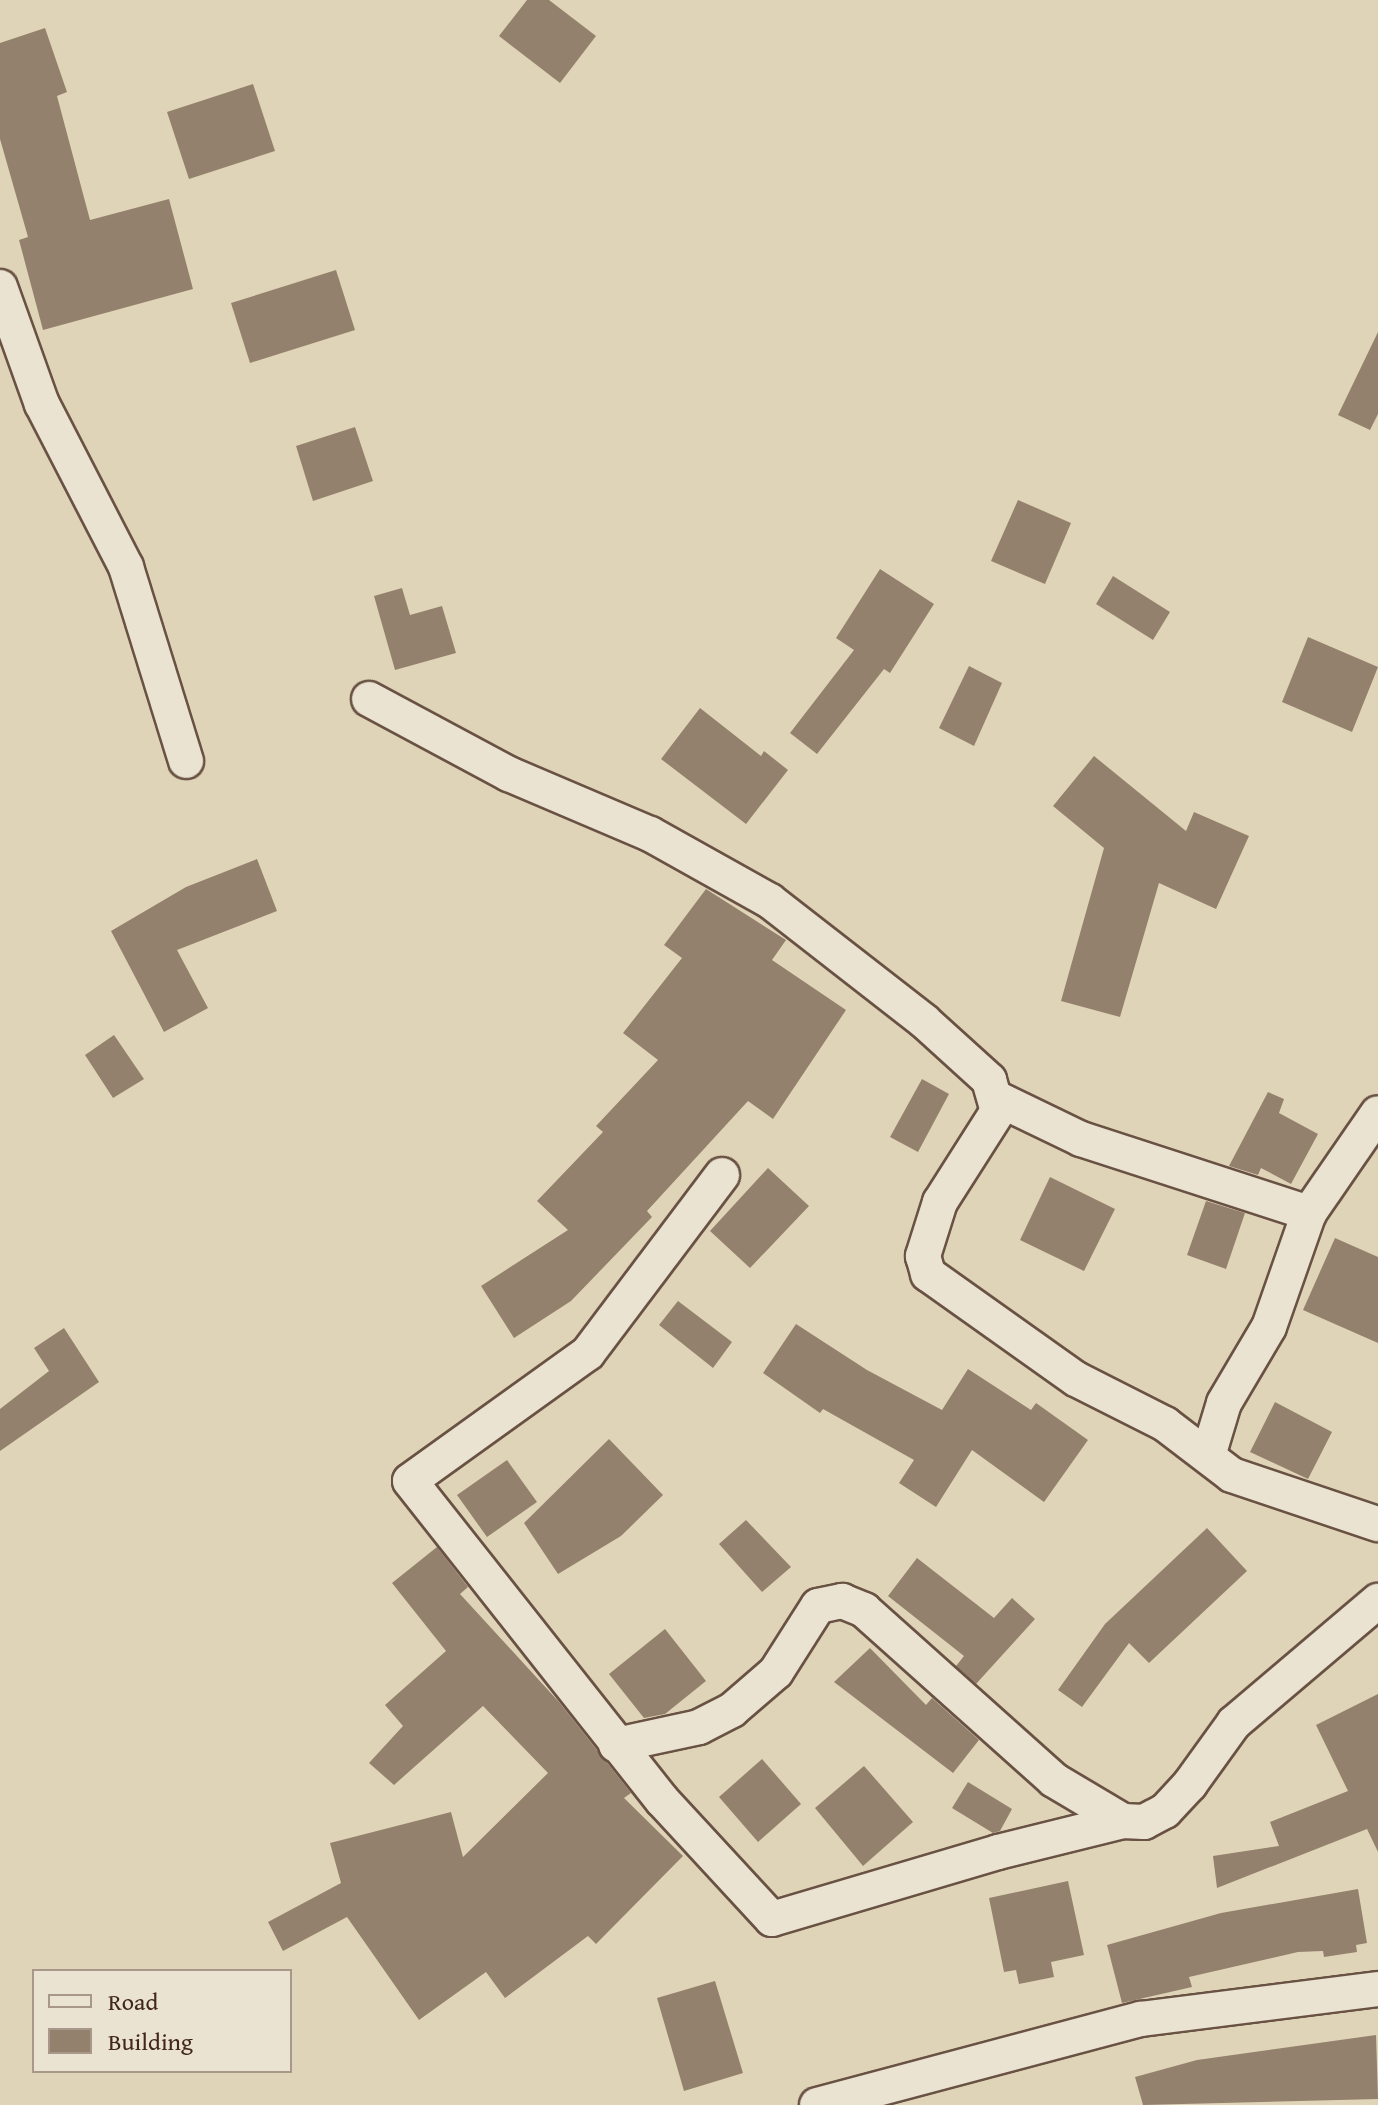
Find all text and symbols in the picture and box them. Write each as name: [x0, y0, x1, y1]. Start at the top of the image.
legend: [32, 1969, 292, 2073]
text: Road: [108, 1984, 158, 2019]
text: Building: [108, 2024, 193, 2059]

